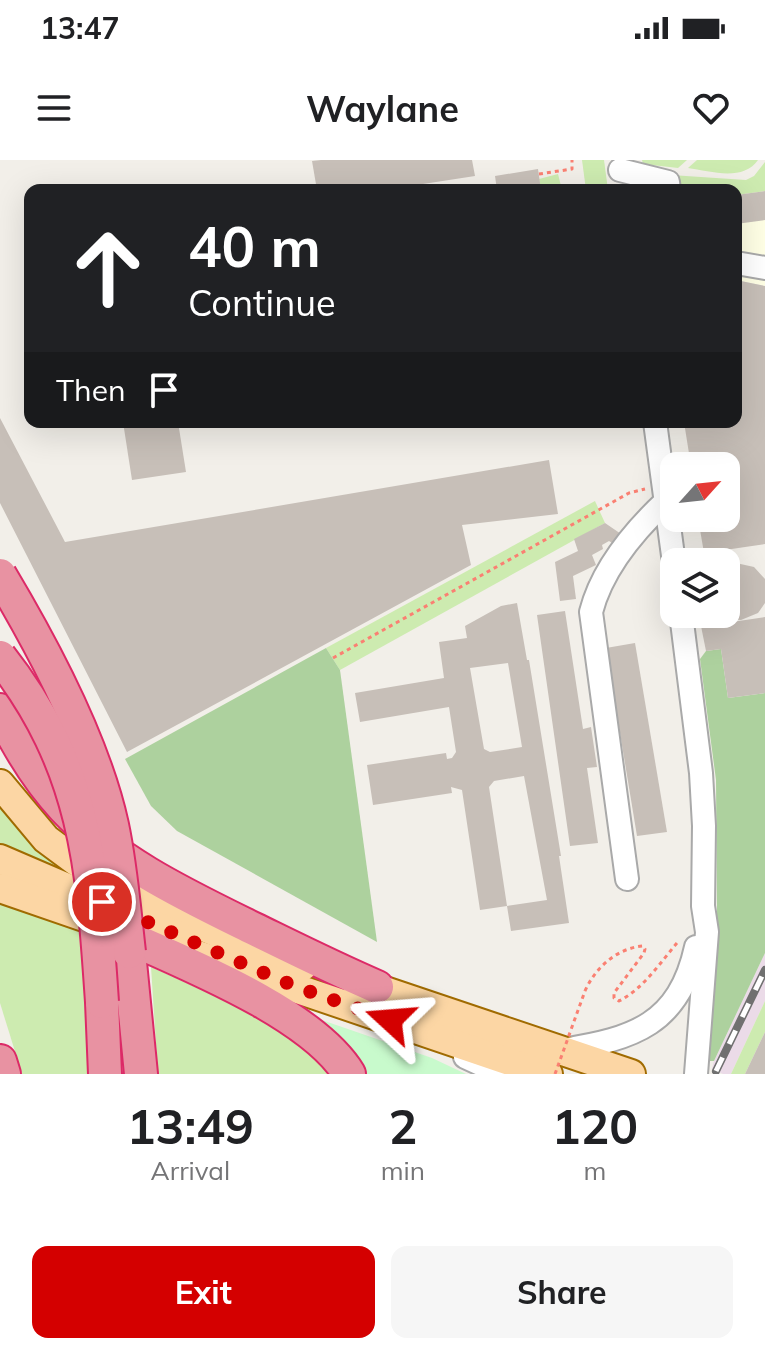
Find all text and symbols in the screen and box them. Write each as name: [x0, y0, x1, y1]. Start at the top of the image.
text: 13:47: [40, 9, 119, 47]
icon: menu: [32, 86, 76, 130]
text: Waylane: [306, 86, 459, 131]
icon: heart: [689, 86, 733, 130]
text: 40 m: [188, 211, 321, 281]
icon: ahead: [56, 216, 160, 320]
text: Continue: [188, 280, 336, 325]
icon: arrive: [142, 368, 186, 412]
text: Then: [56, 371, 126, 409]
north arrow: [660, 452, 740, 532]
map controls: [660, 452, 740, 628]
button: layers: [660, 548, 740, 628]
pin: [68, 868, 136, 936]
icon: arrive: [80, 880, 124, 924]
position arrow: [348, 978, 432, 1062]
text: 13:49: [127, 1096, 254, 1156]
text: 2: [388, 1096, 417, 1156]
text: 120: [552, 1096, 638, 1156]
text: Arrival: [151, 1154, 230, 1187]
text: min: [381, 1154, 425, 1187]
text: m: [584, 1154, 606, 1187]
button: Exit: [32, 1246, 375, 1338]
button: Share: [391, 1246, 733, 1338]

